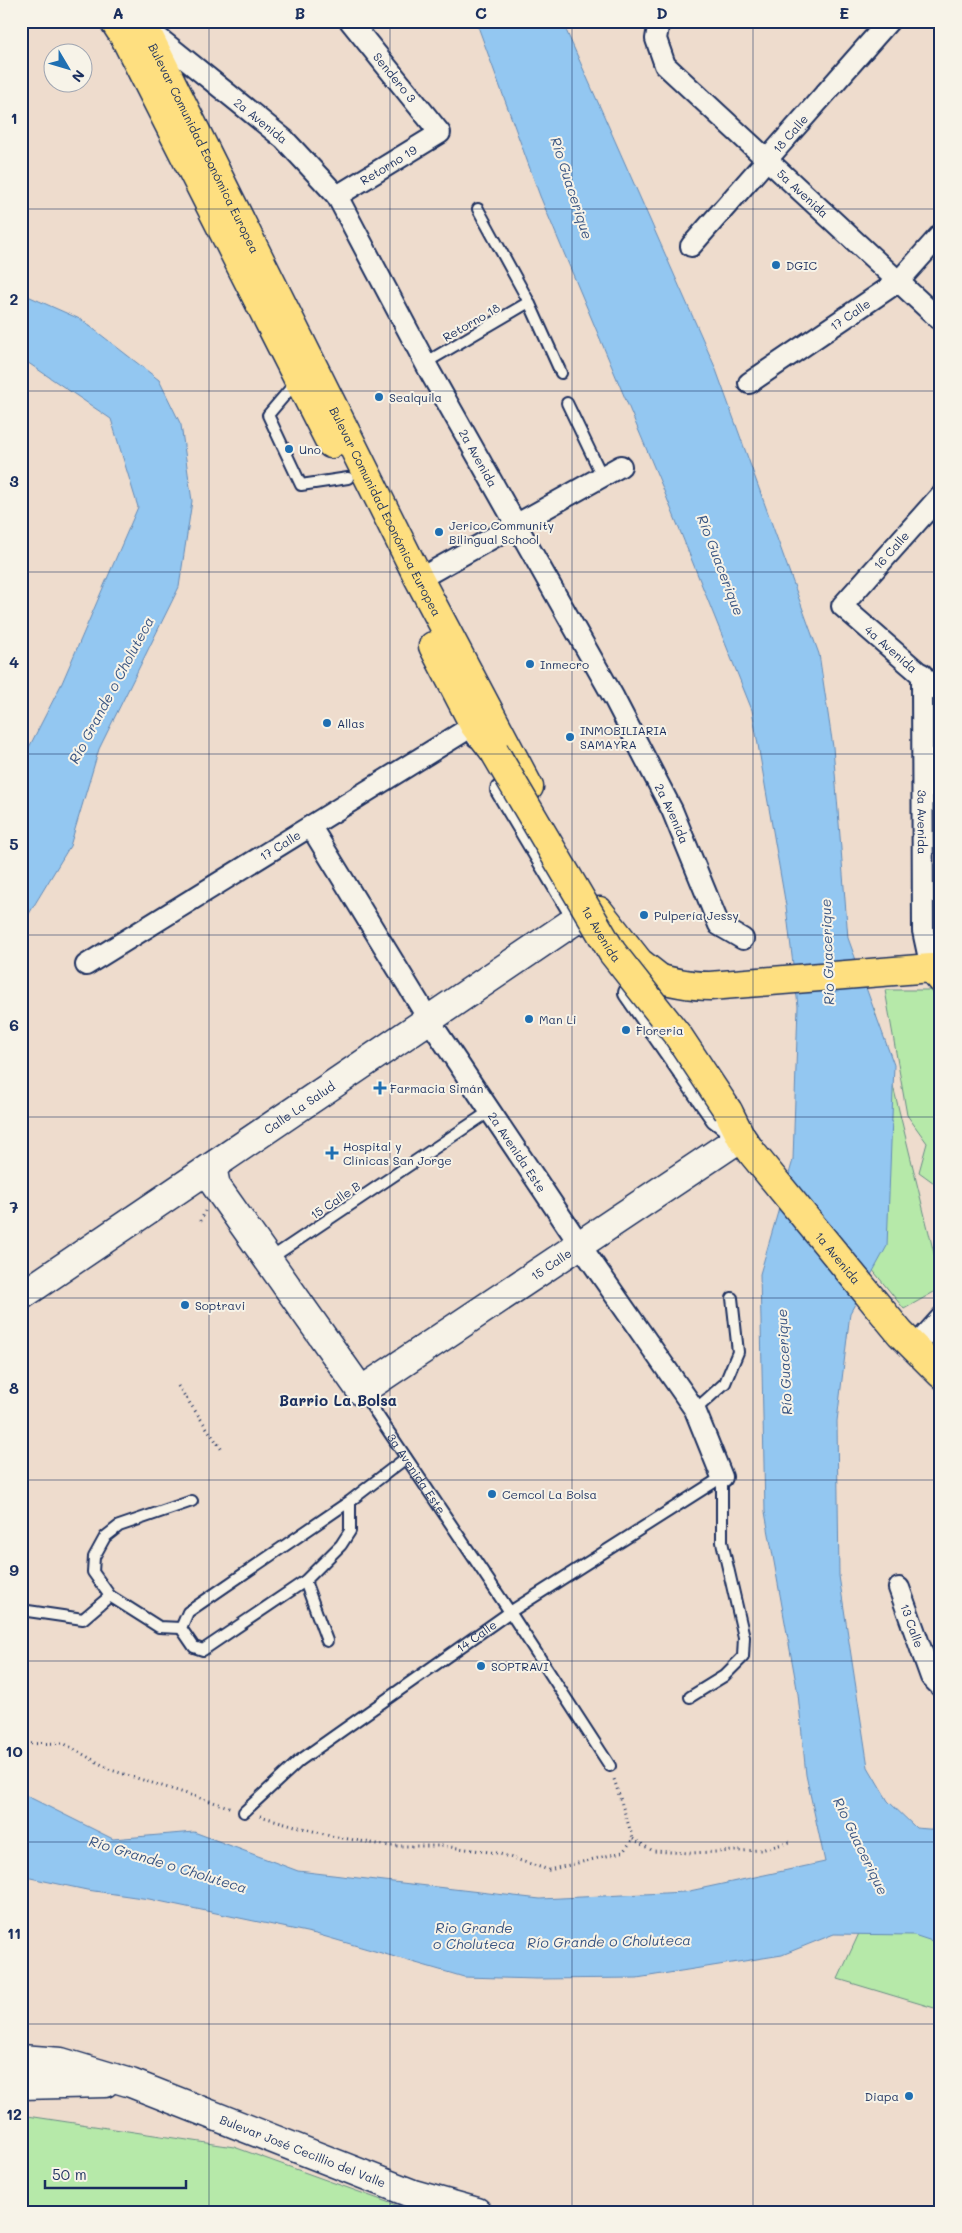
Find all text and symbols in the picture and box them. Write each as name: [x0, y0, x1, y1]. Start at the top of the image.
text: A: [112, 2, 124, 23]
text: B: [295, 2, 305, 23]
text: C: [475, 2, 487, 23]
text: D: [656, 2, 668, 23]
text: E: [839, 2, 849, 23]
street label: Bulevar Comunidad Económica Europea: [145, 41, 263, 256]
north arrow: [42, 42, 92, 92]
street label: Sendero 3: [370, 49, 420, 105]
text: N: [68, 66, 89, 86]
street label: 2a Avenida: [231, 94, 291, 147]
text: 1: [10, 107, 18, 128]
street label: 18 Calle: [769, 111, 811, 156]
water label: Río Guacerique: [547, 134, 597, 242]
street label: Retorno 19: [357, 141, 420, 188]
street label: 5a Avenida: [774, 165, 832, 221]
place label: DGIC: [786, 257, 817, 273]
marker: DGIC: [770, 259, 782, 271]
text: 2: [10, 288, 19, 309]
street label: 17 Calle: [827, 295, 873, 334]
street label: Retorno 18: [439, 299, 503, 345]
place label: Sealquila: [389, 389, 442, 405]
marker: Sealquila: [373, 391, 385, 403]
street label: Bulevar Comunidad Económica Europea: [326, 404, 445, 619]
street label: 2a Avenida: [456, 426, 501, 490]
place label: Uno: [299, 441, 321, 457]
marker: Uno: [283, 443, 295, 455]
text: 3: [9, 470, 19, 491]
water label: Río Guacerique: [693, 512, 749, 618]
place label: Jerico Community Bilingual School: [449, 517, 554, 547]
marker: Jerico Community Bilingual School: [433, 526, 445, 538]
street label: 16 Calle: [870, 528, 912, 572]
water label: Río Grande o Choluteca: [64, 613, 158, 767]
street label: 4a Avenida: [862, 622, 921, 676]
text: 4: [9, 651, 19, 672]
place label: Inmecro: [540, 656, 589, 672]
marker: Inmecro: [524, 658, 536, 670]
place label: Allas: [337, 715, 365, 731]
marker: Allas: [321, 717, 333, 729]
place label: INMOBILIARIA SAMAYRA: [580, 722, 667, 752]
marker: INMOBILIARIA SAMAYRA: [564, 731, 576, 743]
street label: 2a Avenida: [652, 781, 693, 846]
street label: 3a Avenida: [914, 790, 931, 854]
street label: 17 Calle: [256, 826, 303, 864]
text: 5: [9, 833, 19, 854]
water label: Río Guacerique: [816, 898, 838, 1006]
street label: 1a Avenida: [578, 903, 625, 965]
place label: Pulpería Jessy: [654, 907, 739, 923]
marker: Pulpería Jessy: [638, 909, 650, 921]
place label: Man Li: [539, 1011, 577, 1027]
marker: Man Li: [523, 1013, 535, 1025]
text: 6: [9, 1014, 19, 1035]
place label: Floreria: [636, 1022, 683, 1038]
marker: Floreria: [620, 1024, 632, 1036]
street label: Calle La Salud: [260, 1077, 338, 1137]
place label: Farmacia Simán: [390, 1080, 483, 1096]
marker: Farmacia Simán: [374, 1082, 386, 1094]
street label: 2a Avenida Este: [485, 1109, 550, 1195]
place label: Hospital y Clínicas San Jorge: [343, 1138, 452, 1168]
marker: Hospital y Clínicas San Jorge: [325, 1146, 339, 1160]
street label: 15 Calle B: [307, 1177, 363, 1223]
text: 7: [10, 1196, 19, 1217]
street label: 1a Avenida: [812, 1228, 864, 1287]
street label: 15 Calle: [527, 1245, 574, 1283]
place label: Soptravi: [195, 1297, 245, 1313]
marker: Soptravi: [179, 1299, 191, 1311]
water label: Río Guacerique: [772, 1308, 796, 1416]
text: 8: [9, 1377, 19, 1398]
district label: Barrio La Bolsa: [279, 1390, 397, 1410]
street label: 3a Avenida Este: [384, 1430, 450, 1517]
place label: Cemcol La Bolsa: [502, 1486, 597, 1502]
marker: Cemcol La Bolsa: [486, 1488, 498, 1500]
text: 9: [9, 1559, 19, 1580]
street label: 13 Calle: [897, 1601, 928, 1650]
street label: 14 Calle: [453, 1616, 500, 1656]
place label: SOPTRAVI: [491, 1658, 548, 1674]
marker: SOPTRAVI: [475, 1660, 487, 1672]
text: 10: [5, 1740, 23, 1761]
water label: Río Guacerique: [829, 1794, 893, 1898]
water label: Río Grande o Choluteca: [87, 1831, 249, 1897]
water label: Rio Grande o Choluteca: [433, 1918, 515, 1953]
text: 11: [7, 1922, 21, 1943]
water label: Río Grande o Choluteca: [527, 1930, 691, 1952]
place label: Diapa: [865, 2088, 899, 2104]
marker: Diapa: [903, 2090, 915, 2102]
text: 12: [6, 2103, 22, 2124]
street label: Bulevar José Cecillio del Valle: [218, 2111, 388, 2191]
scale bar: [45, 2158, 186, 2190]
text: 50 m: [52, 2164, 87, 2184]

